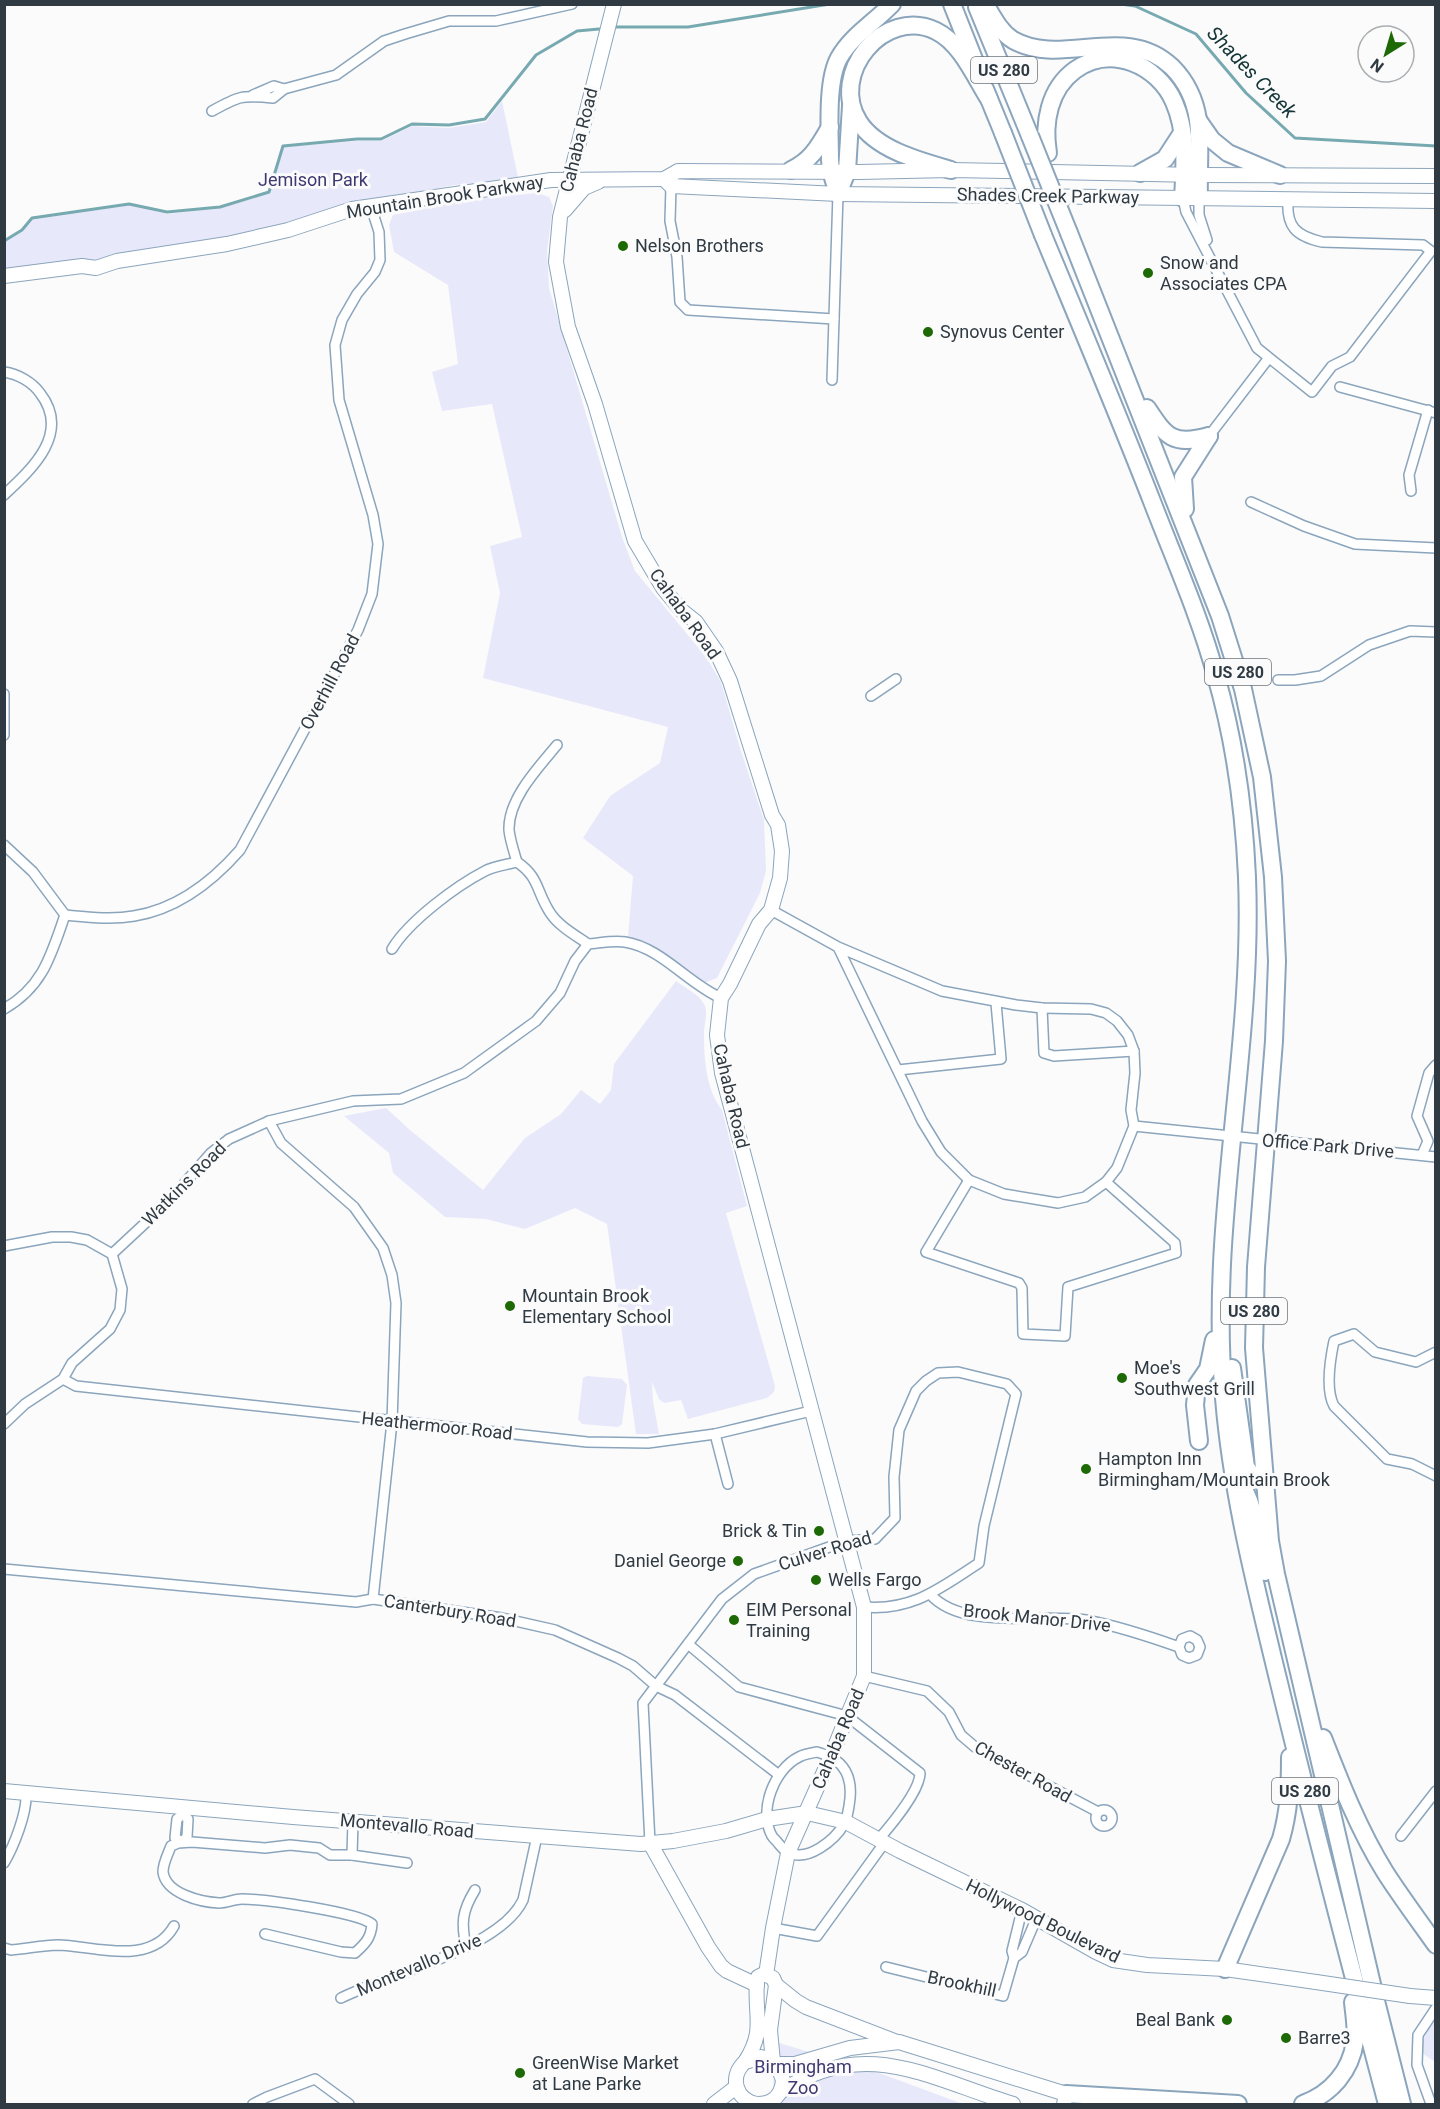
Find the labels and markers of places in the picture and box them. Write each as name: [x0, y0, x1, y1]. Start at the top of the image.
place label: Nelson Brothers: [635, 235, 764, 256]
marker: Nelson Brothers: [616, 239, 630, 253]
place label: Snow and Associates CPA: [1160, 252, 1287, 294]
marker: Snow and Associates CPA: [1141, 266, 1155, 280]
place label: Synovus Center: [940, 321, 1064, 342]
marker: Synovus Center: [921, 325, 935, 339]
place label: Mountain Brook Elementary School: [522, 1285, 671, 1327]
marker: Mountain Brook Elementary School: [503, 1299, 517, 1313]
place label: Moe's Southwest Grill: [1134, 1357, 1255, 1399]
marker: Moe's Southwest Grill: [1115, 1371, 1129, 1385]
place label: Hampton Inn Birmingham/Mountain Brook: [1098, 1448, 1331, 1490]
marker: Hampton Inn Birmingham/Mountain Brook: [1079, 1462, 1093, 1476]
place label: Brick & Tin: [722, 1520, 807, 1541]
marker: Brick & Tin: [812, 1524, 826, 1538]
place label: Daniel George: [614, 1550, 726, 1571]
marker: Daniel George: [731, 1554, 745, 1568]
place label: Wells Fargo: [828, 1569, 922, 1590]
marker: Wells Fargo: [809, 1573, 823, 1587]
place label: EIM Personal Training: [746, 1599, 852, 1641]
marker: EIM Personal Training: [727, 1613, 741, 1627]
place label: Beal Bank: [1136, 2009, 1216, 2030]
marker: Beal Bank: [1220, 2013, 1234, 2027]
place label: Barre3: [1298, 2027, 1351, 2048]
marker: Barre3: [1279, 2031, 1293, 2045]
place label: GreenWise Market at Lane Parke: [532, 2052, 679, 2094]
marker: GreenWise Market at Lane Parke: [513, 2066, 527, 2080]

